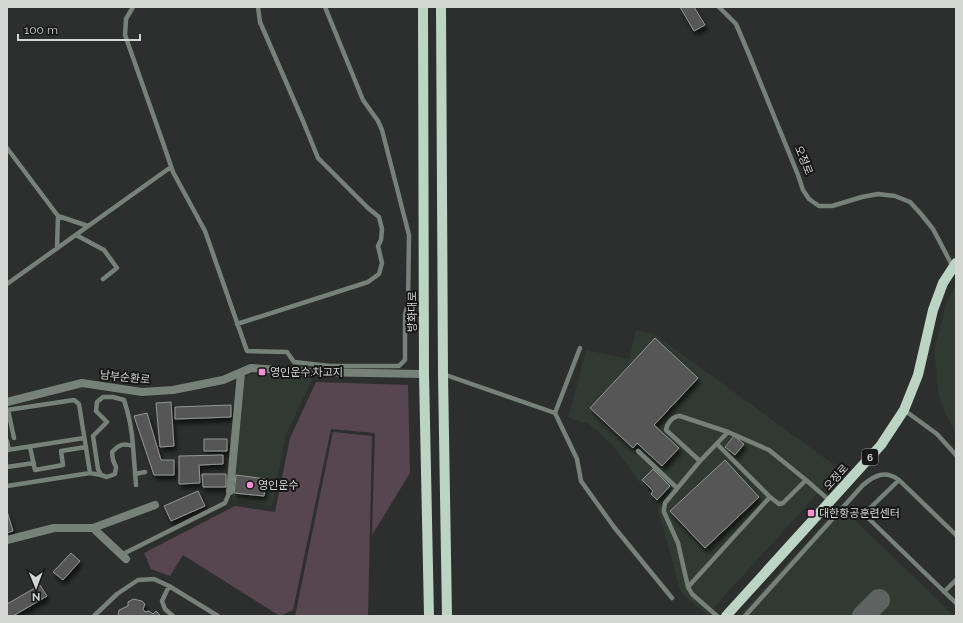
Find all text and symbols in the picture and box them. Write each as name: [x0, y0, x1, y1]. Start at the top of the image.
scale bar: [18, 16, 140, 42]
text: 100 m: [24, 23, 58, 37]
street label: 오정로: [792, 144, 815, 177]
street label: 방화대로: [406, 292, 419, 332]
place label: 영인운수.차고지: [270, 366, 343, 379]
marker: 영인운수.차고지: [257, 367, 267, 377]
street label: 남부순환로: [99, 368, 151, 387]
road number: 6: [862, 449, 878, 465]
street label: 오정로: [821, 462, 851, 493]
place label: 영인운수: [258, 479, 298, 492]
marker: 영인운수: [245, 480, 255, 490]
place label: 대한항공훈련센터: [819, 507, 900, 520]
marker: 대한항공훈련센터: [806, 508, 816, 518]
north arrow: [16, 567, 56, 607]
text: N: [32, 590, 40, 603]

